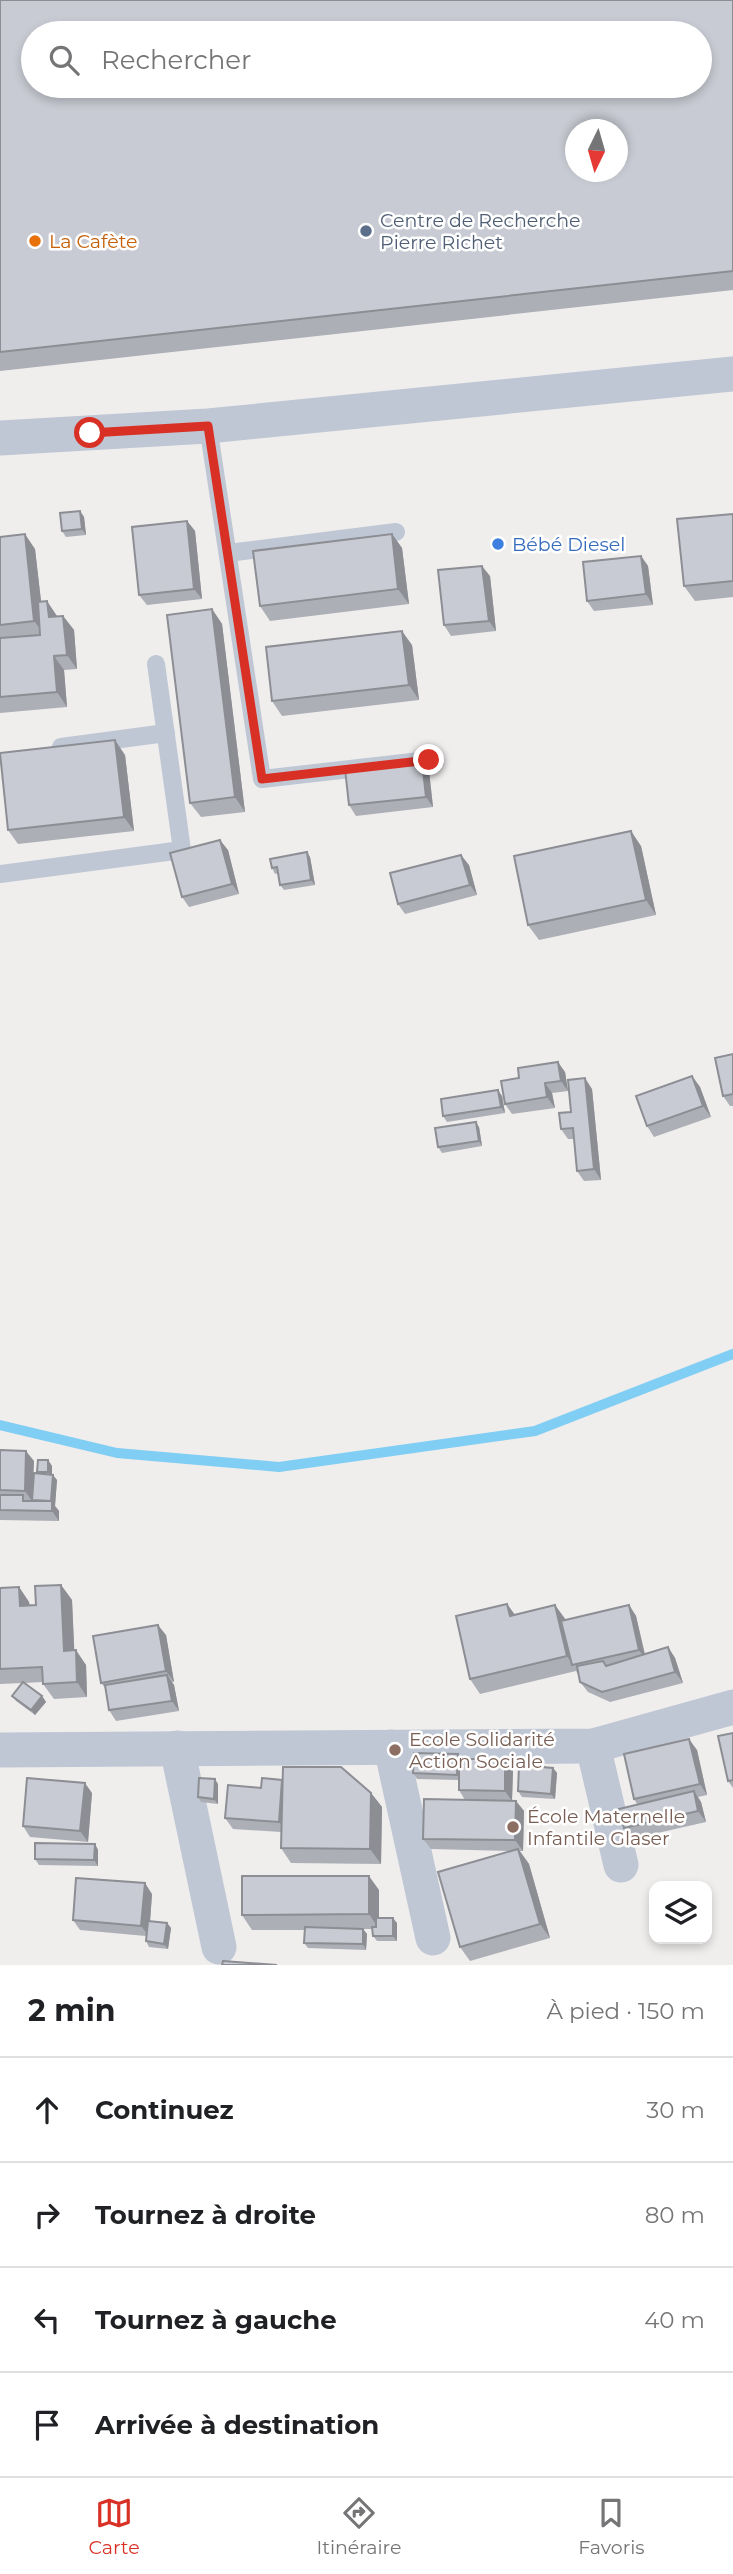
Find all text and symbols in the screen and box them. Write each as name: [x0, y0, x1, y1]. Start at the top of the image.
search box: [21, 21, 712, 98]
icon: search: [45, 41, 83, 79]
text: Rechercher: [101, 44, 251, 76]
north arrow: [565, 119, 628, 182]
place label: Centre de Recherche Pierre Richet: [380, 209, 581, 254]
marker: Centre de Recherche Pierre Richet: [358, 223, 374, 239]
place label: La Cafète: [49, 230, 138, 253]
marker: La Cafète: [27, 233, 43, 249]
route start: [74, 417, 105, 448]
place label: Bébé Diesel: [512, 533, 625, 556]
marker: Bébé Diesel: [490, 536, 506, 552]
route end: [413, 744, 444, 775]
place label: Ecole Solidarité Action Sociale: [409, 1728, 555, 1773]
marker: Ecole Solidarité Action Sociale: [387, 1742, 403, 1758]
place label: École Maternelle Infantile Glaser: [527, 1805, 685, 1850]
marker: École Maternelle Infantile Glaser: [505, 1819, 521, 1835]
map controls: [649, 1881, 712, 1944]
button: layers: [649, 1881, 712, 1944]
text: 2 min: [28, 1992, 115, 2029]
text: À pied · 150 m: [546, 1997, 705, 2025]
icon: ahead: [28, 2091, 66, 2129]
text: Continuez: [95, 2094, 234, 2126]
text: 30 m: [646, 2096, 705, 2124]
icon: right: [28, 2196, 66, 2234]
text: Tournez à droite: [95, 2199, 316, 2231]
text: 80 m: [645, 2201, 705, 2229]
icon: left: [28, 2301, 66, 2339]
text: Tournez à gauche: [95, 2304, 337, 2336]
text: 40 m: [644, 2306, 705, 2334]
icon: arrive: [28, 2406, 66, 2444]
text: Arrivée à destination: [95, 2409, 379, 2441]
tab: Carte: [88, 2494, 140, 2559]
tab: Itinéraire: [316, 2494, 401, 2559]
tab: Favoris: [578, 2494, 645, 2559]

